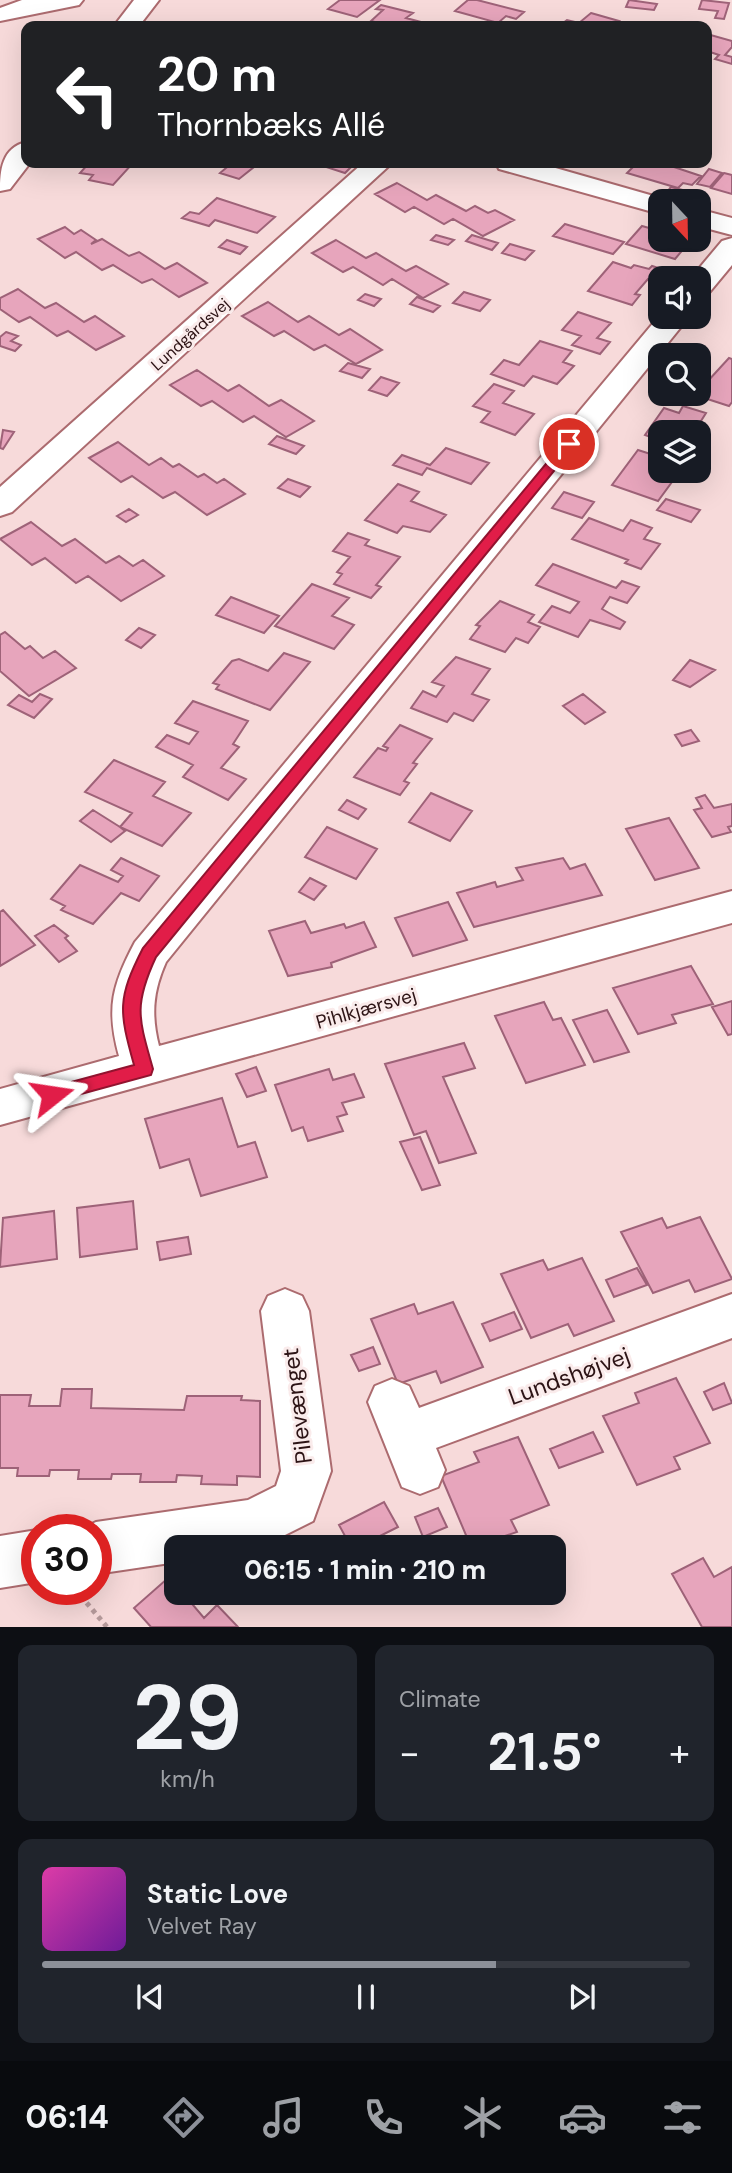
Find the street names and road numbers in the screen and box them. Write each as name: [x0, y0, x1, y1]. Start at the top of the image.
street label: Lundgårdsvej: [147, 294, 234, 375]
street label: Pihlkjærsvej: [313, 982, 419, 1035]
street label: Lundshøjvej: [504, 1340, 634, 1412]
street label: Pilevænget: [275, 1346, 319, 1466]

